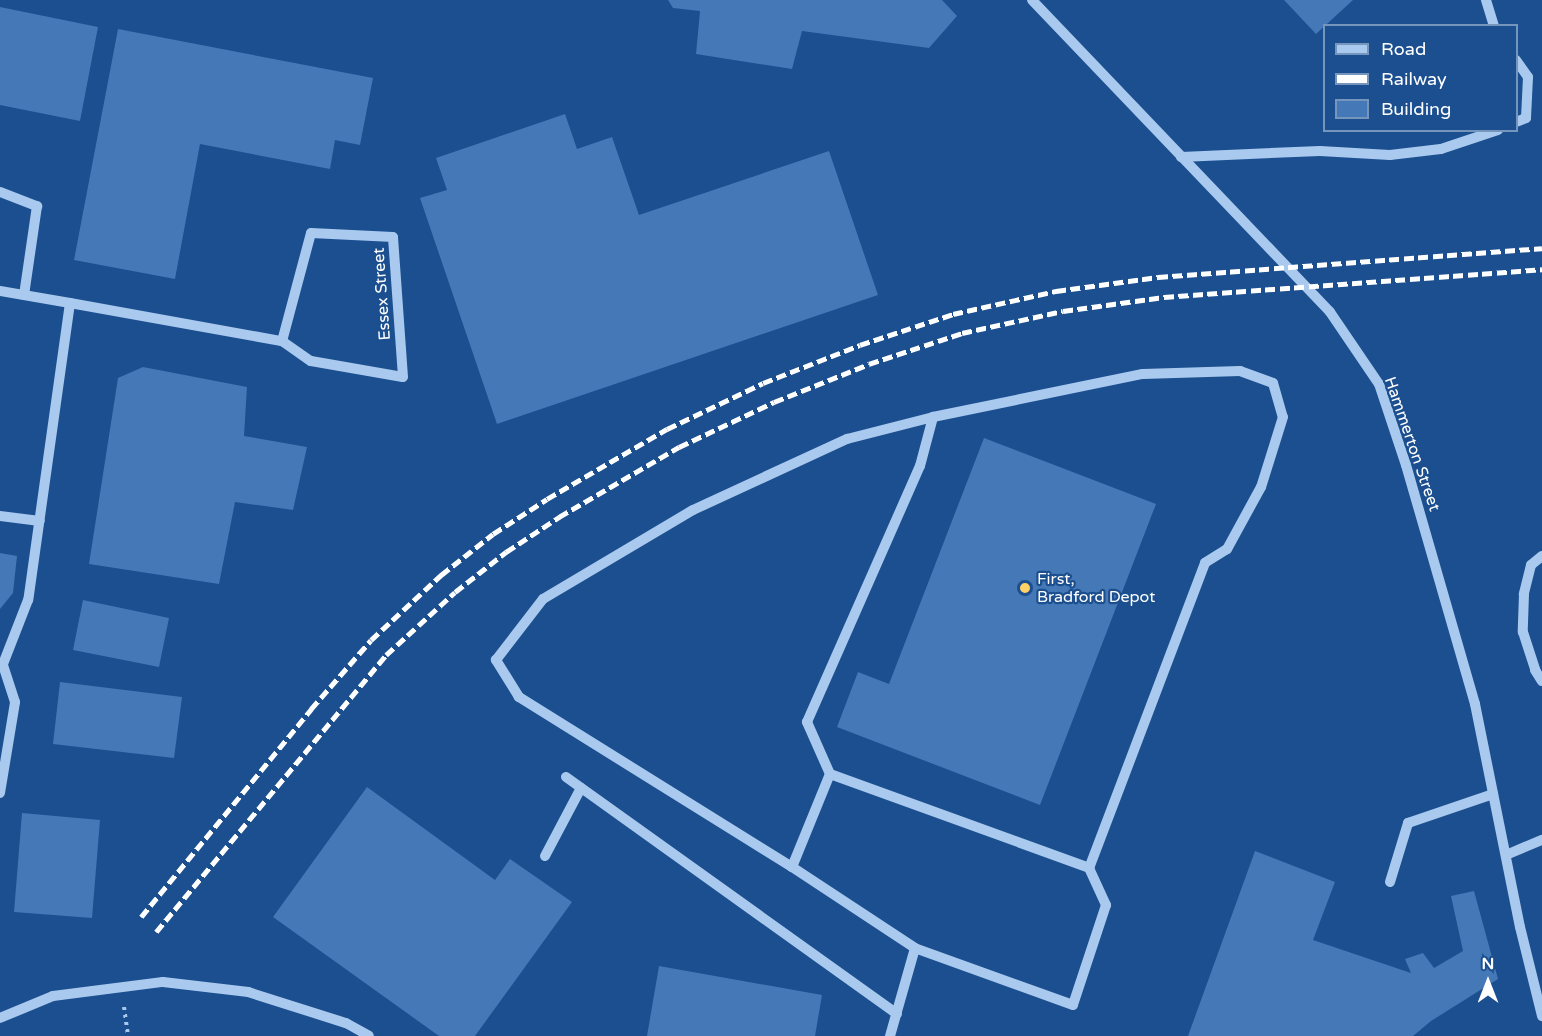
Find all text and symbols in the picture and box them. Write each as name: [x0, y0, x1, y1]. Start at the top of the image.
legend: [1323, 24, 1518, 132]
text: Road: [1381, 38, 1426, 60]
text: Railway: [1381, 68, 1447, 90]
text: Building: [1381, 98, 1451, 120]
street label: Essex Street: [369, 247, 395, 341]
street label: Hammerton Street: [1380, 374, 1444, 514]
place label: First, Bradford Depot: [1037, 569, 1155, 607]
marker: First, Bradford Depot: [1018, 581, 1032, 595]
north arrow: [1458, 952, 1518, 1012]
text: N: [1482, 954, 1494, 974]

